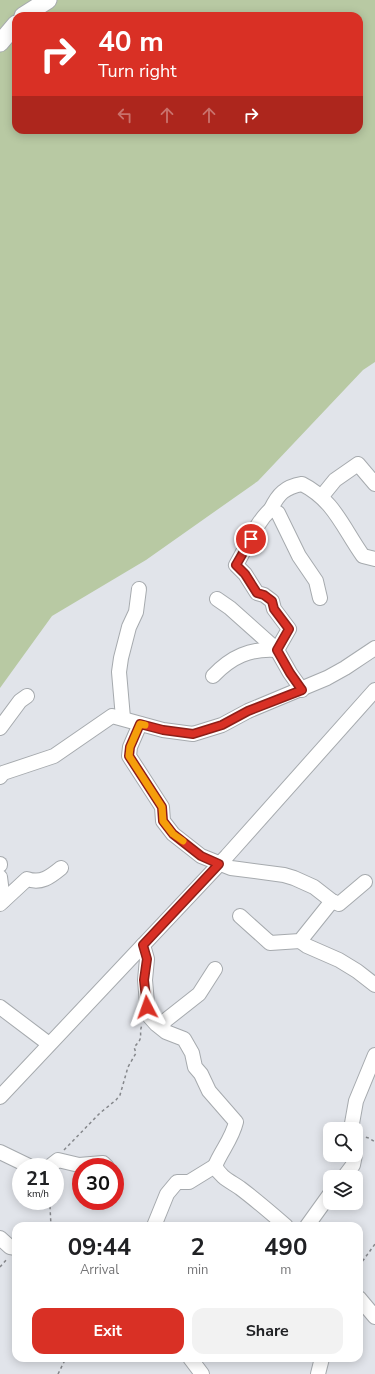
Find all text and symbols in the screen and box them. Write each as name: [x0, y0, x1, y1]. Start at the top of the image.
text: 40 m: [98, 23, 164, 61]
icon: right: [32, 28, 84, 80]
text: Turn right: [98, 59, 177, 83]
icon: left: [114, 104, 136, 126]
icon: ahead: [156, 104, 178, 126]
icon: ahead: [198, 104, 220, 126]
icon: right: [240, 104, 262, 126]
pin: [234, 522, 268, 556]
icon: arrive: [240, 528, 262, 550]
position arrow: [126, 986, 168, 1028]
map controls: [323, 1122, 363, 1210]
button: search: [323, 1122, 363, 1162]
speed limit sign: 30: [72, 1158, 124, 1210]
text: 21: [26, 1165, 50, 1192]
button: layers: [323, 1170, 363, 1210]
text: km/h: [27, 1187, 49, 1201]
text: 09:44: [68, 1231, 131, 1263]
text: 2: [190, 1231, 205, 1263]
text: 490: [264, 1231, 307, 1263]
text: Arrival: [80, 1261, 119, 1279]
text: min: [187, 1261, 208, 1279]
text: m: [280, 1261, 291, 1279]
button: Exit: [32, 1308, 184, 1354]
button: Share: [192, 1308, 343, 1354]

